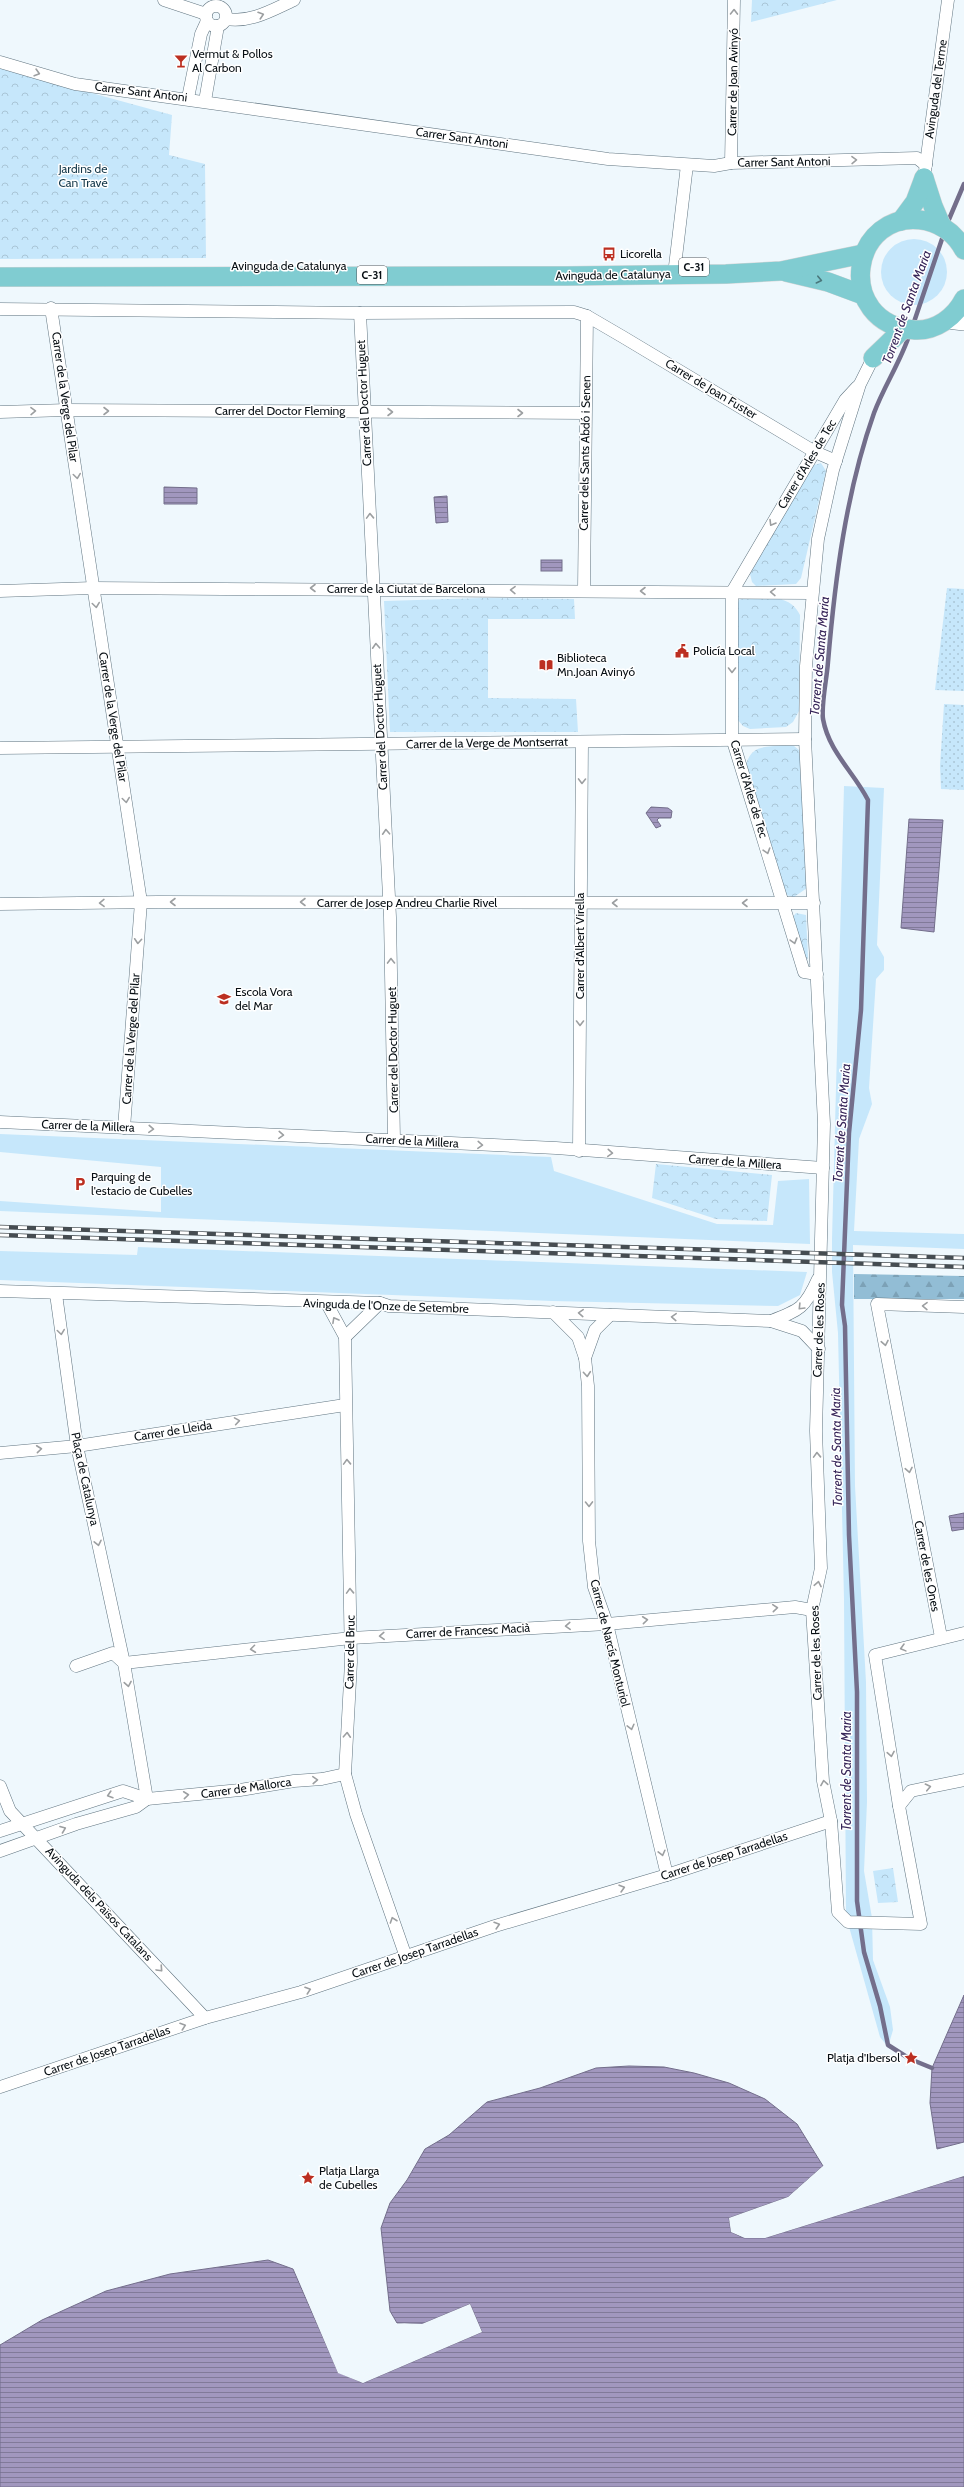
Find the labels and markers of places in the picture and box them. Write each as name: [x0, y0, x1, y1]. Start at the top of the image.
place label: Vermut & Pollos Al Carbon: [192, 46, 273, 75]
bar icon: Vermut & Pollos Al Carbon: [173, 53, 189, 69]
bus stop icon: Licorella: [601, 246, 617, 262]
place label: Licorella: [620, 246, 662, 261]
public building icon: Policía Local: [674, 643, 690, 659]
place label: Policía Local: [693, 643, 755, 658]
place label: Biblioteca Mn.Joan Avinyó: [557, 650, 635, 679]
library icon: Biblioteca Mn.Joan Avinyó: [538, 657, 554, 673]
place label: Escola Vora del Mar: [235, 984, 293, 1013]
school or university icon: Escola Vora del Mar: [216, 991, 232, 1007]
place label: Parquing de l'estacio de Cubelles: [91, 1169, 192, 1198]
parking icon: Parquing de l'estacio de Cubelles: [72, 1176, 88, 1192]
place label: Platja d'Ibersol: [827, 2050, 900, 2065]
place icon: Platja d'Ibersol: [903, 2050, 919, 2066]
place label: Platja Llarga de Cubelles: [319, 2163, 380, 2192]
place icon: Platja Llarga de Cubelles: [300, 2170, 316, 2186]

